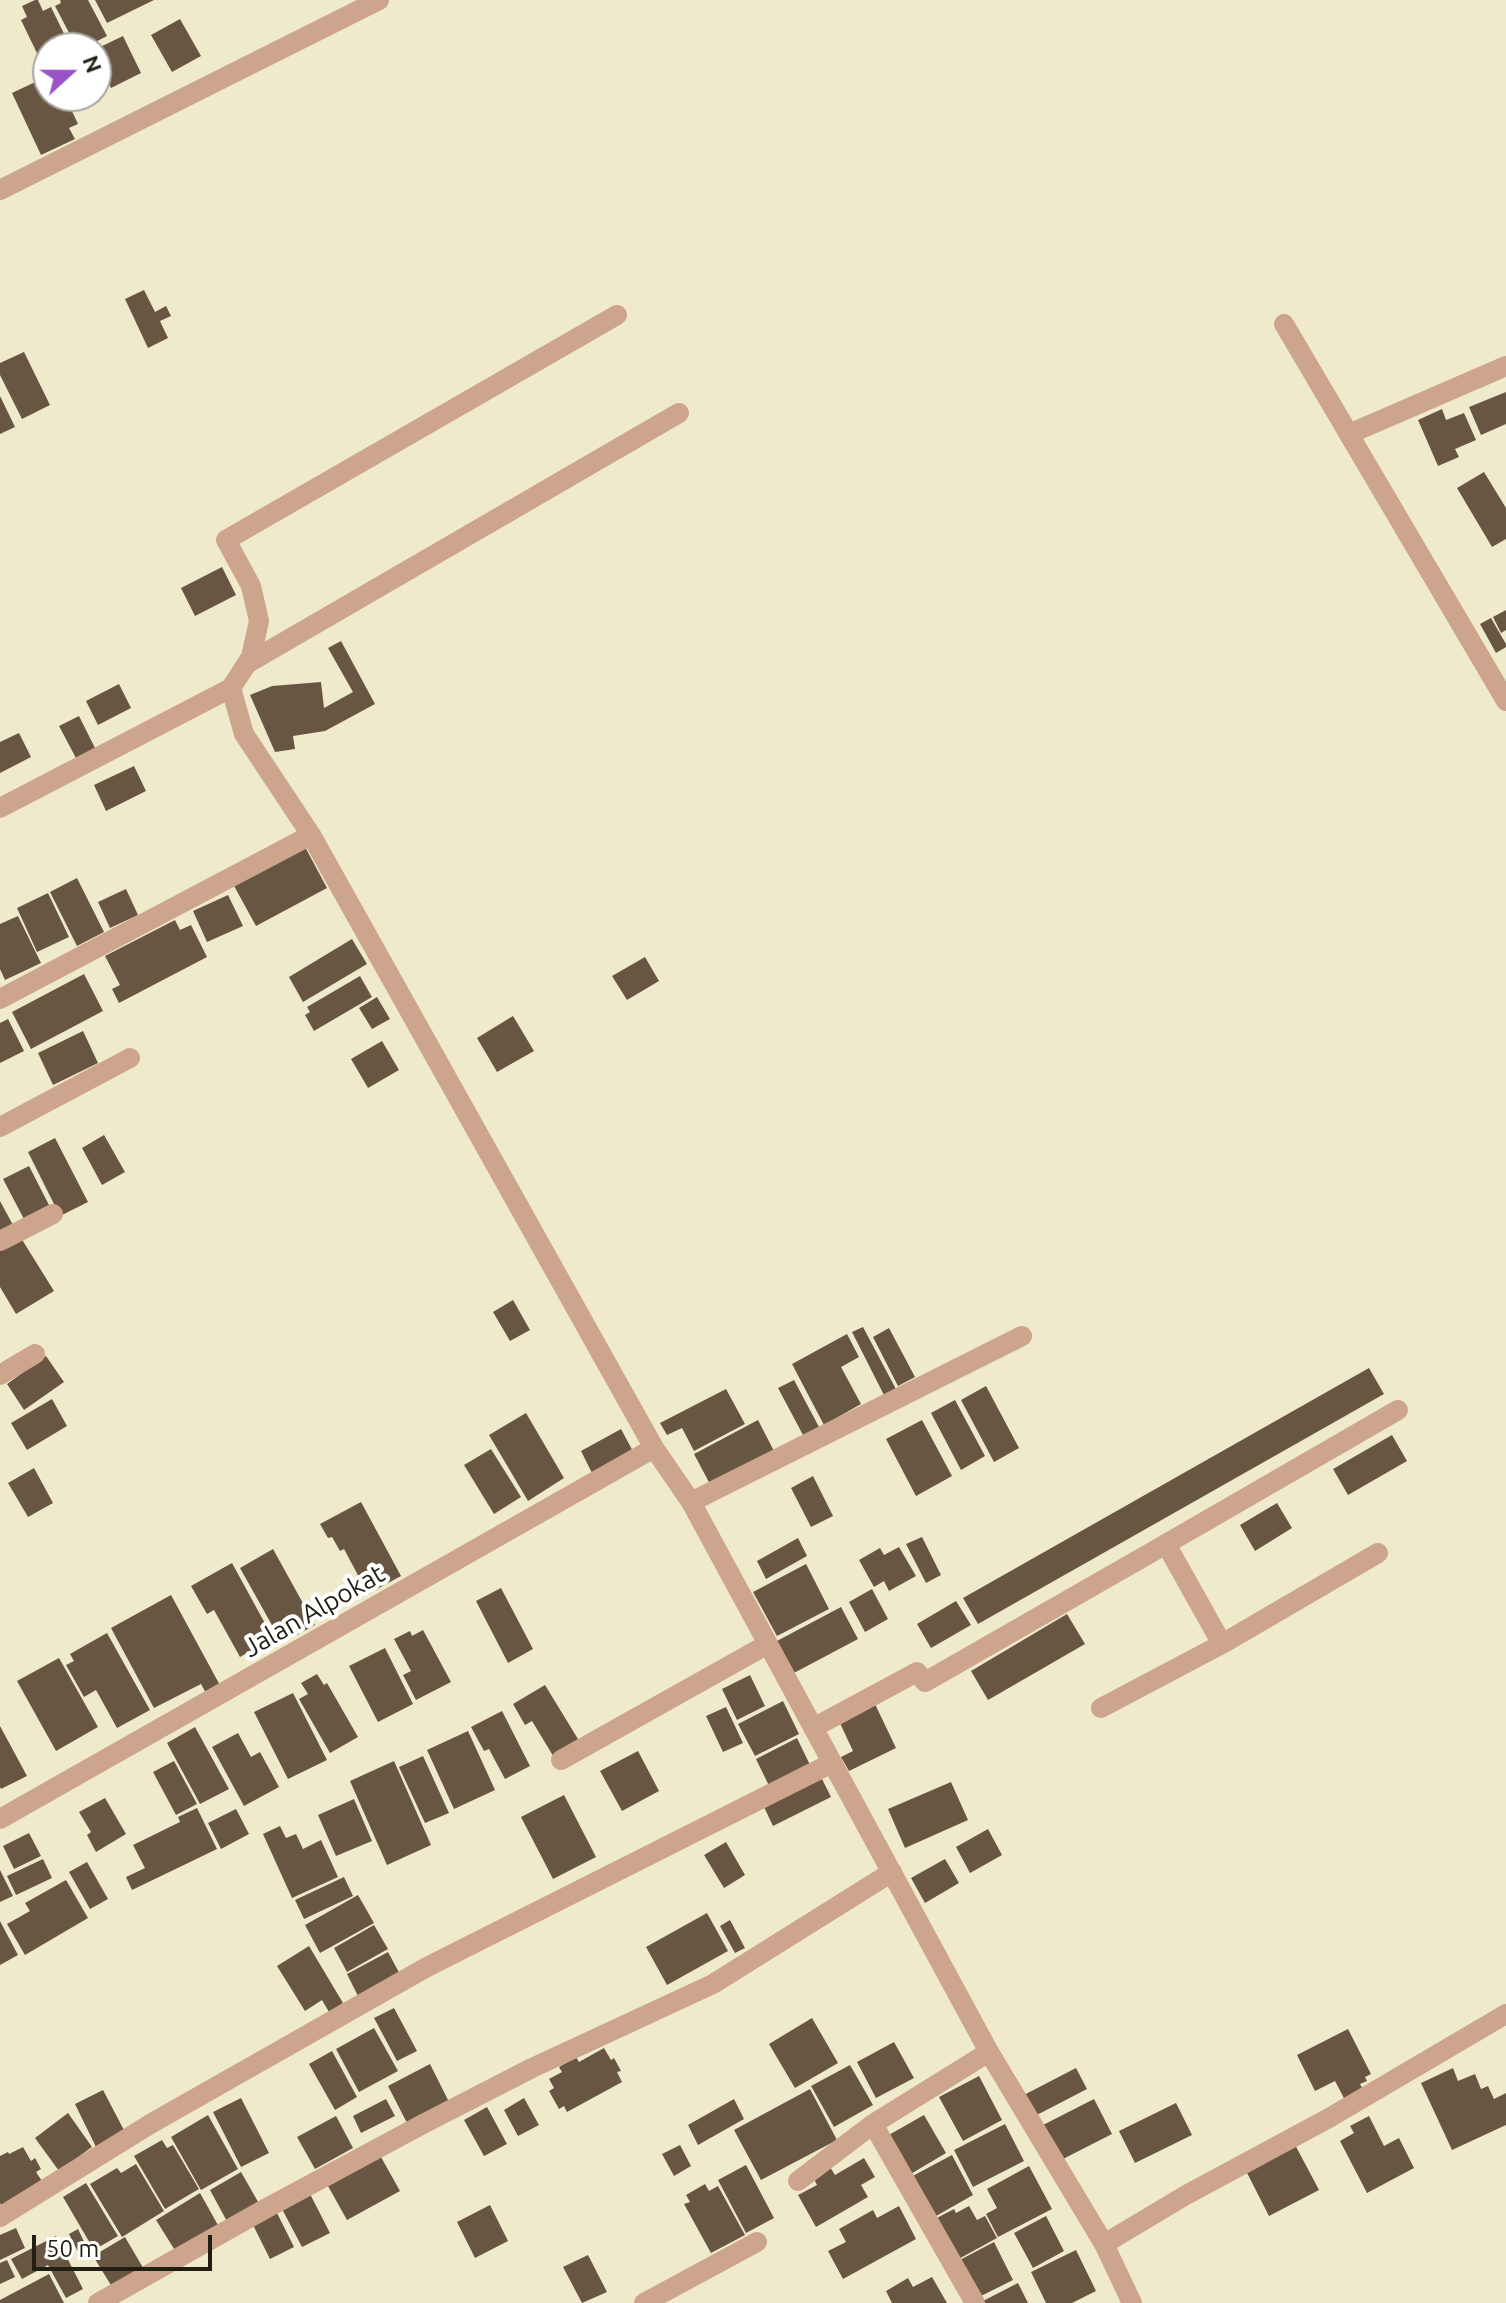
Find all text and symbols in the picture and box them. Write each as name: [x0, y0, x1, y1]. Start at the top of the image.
north arrow: [32, 32, 112, 112]
text: N: [78, 52, 108, 76]
street label: Jalan Alpokat: [238, 1558, 390, 1664]
scale bar: [36, 2219, 216, 2269]
text: 50 m: [46, 2235, 99, 2262]

